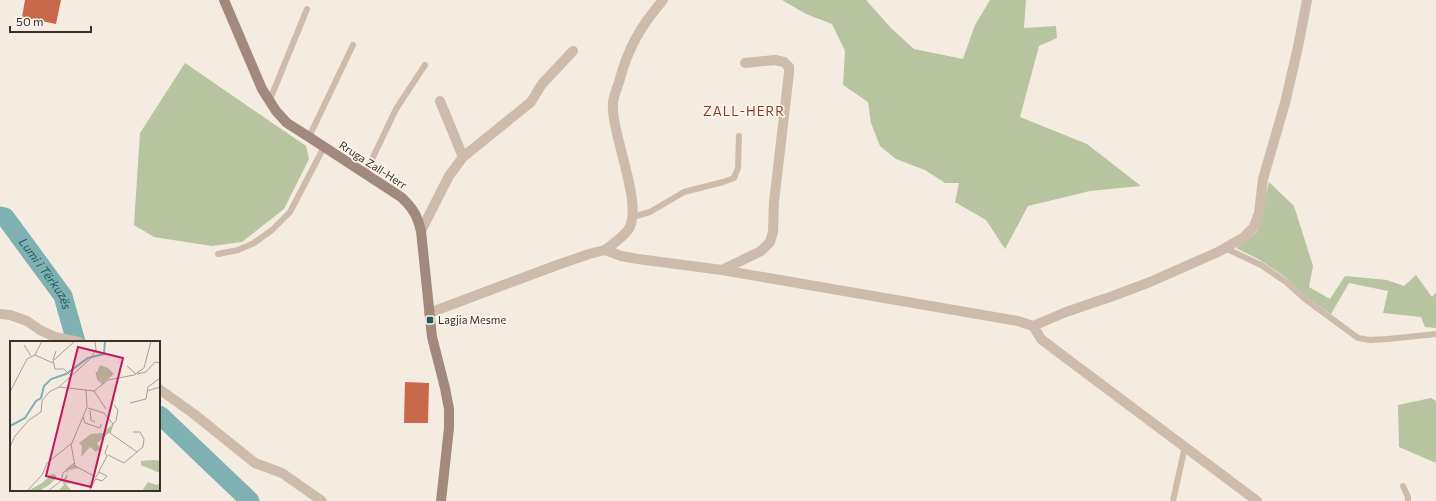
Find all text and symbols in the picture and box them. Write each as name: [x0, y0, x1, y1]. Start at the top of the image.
scale bar: [10, 8, 91, 34]
text: 50 m: [16, 14, 44, 28]
district label: ZALL-HERR: [703, 103, 785, 119]
street label: Rruga Zall-Herr: [337, 138, 410, 192]
water label: Lumi i Tërkuzës: [17, 235, 75, 311]
place label: Lagjia Mesme: [438, 313, 506, 326]
marker: Lagjia Mesme: [425, 315, 435, 325]
inset map: [10, 341, 160, 491]

